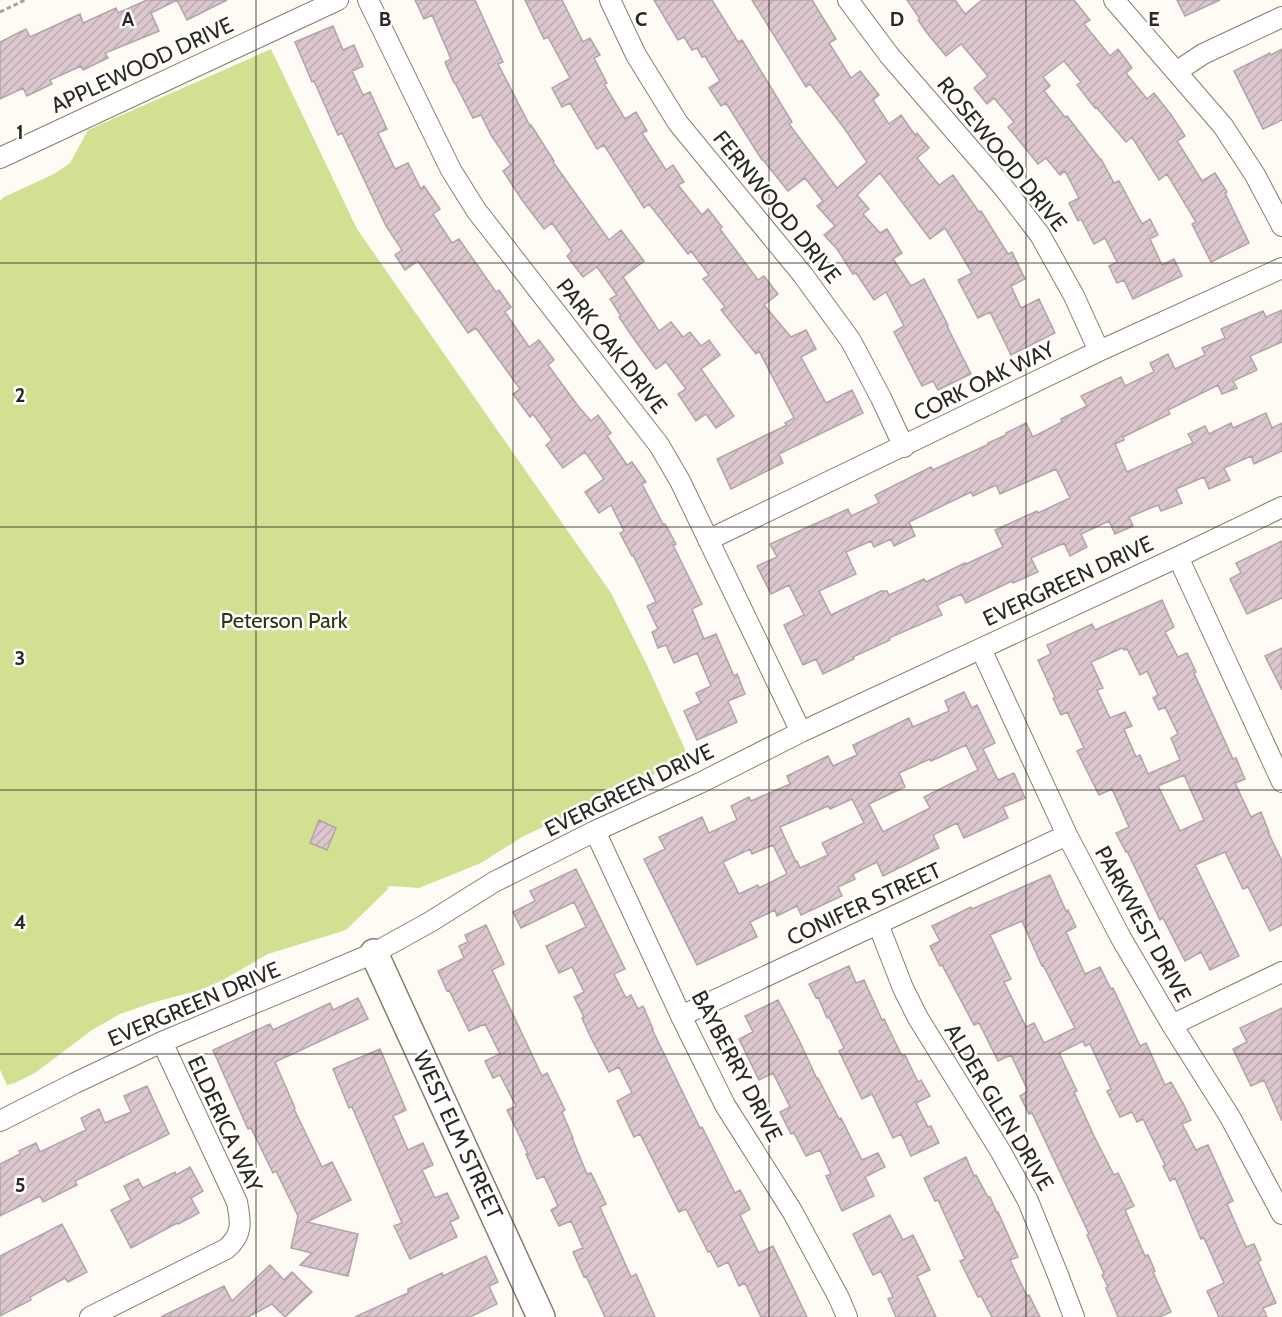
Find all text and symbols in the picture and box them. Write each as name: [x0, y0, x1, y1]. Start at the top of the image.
text: B: [379, 7, 391, 31]
text: C: [635, 7, 647, 31]
text: D: [890, 7, 904, 31]
text: E: [1148, 7, 1160, 31]
street label: APPLEWOOD DRIVE: [47, 11, 237, 119]
street label: ROSEWOOD DRIVE: [931, 71, 1073, 237]
text: 1: [16, 120, 24, 144]
street label: FERNWOOD DRIVE: [707, 125, 847, 289]
street label: PARK OAK DRIVE: [551, 273, 673, 419]
street label: CORK OAK WAY: [909, 335, 1059, 427]
text: 2: [15, 383, 25, 407]
street label: EVERGREEN DRIVE: [979, 530, 1157, 632]
park label: Peterson Park: [220, 607, 348, 634]
text: 3: [15, 646, 25, 670]
street label: EVERGREEN DRIVE: [540, 737, 718, 843]
street label: PARKWEST DRIVE: [1089, 841, 1197, 1007]
street label: CONIFER STREET: [783, 856, 946, 952]
text: 4: [14, 910, 26, 934]
street label: EVERGREEN DRIVE: [104, 956, 284, 1052]
street label: BAYBERRY DRIVE: [686, 986, 788, 1146]
street label: ALDER GLEN DRIVE: [939, 1019, 1059, 1195]
street label: WEST ELM STREET: [407, 1047, 509, 1224]
street label: ELDERICA WAY: [182, 1052, 269, 1197]
text: 5: [15, 1173, 25, 1197]

